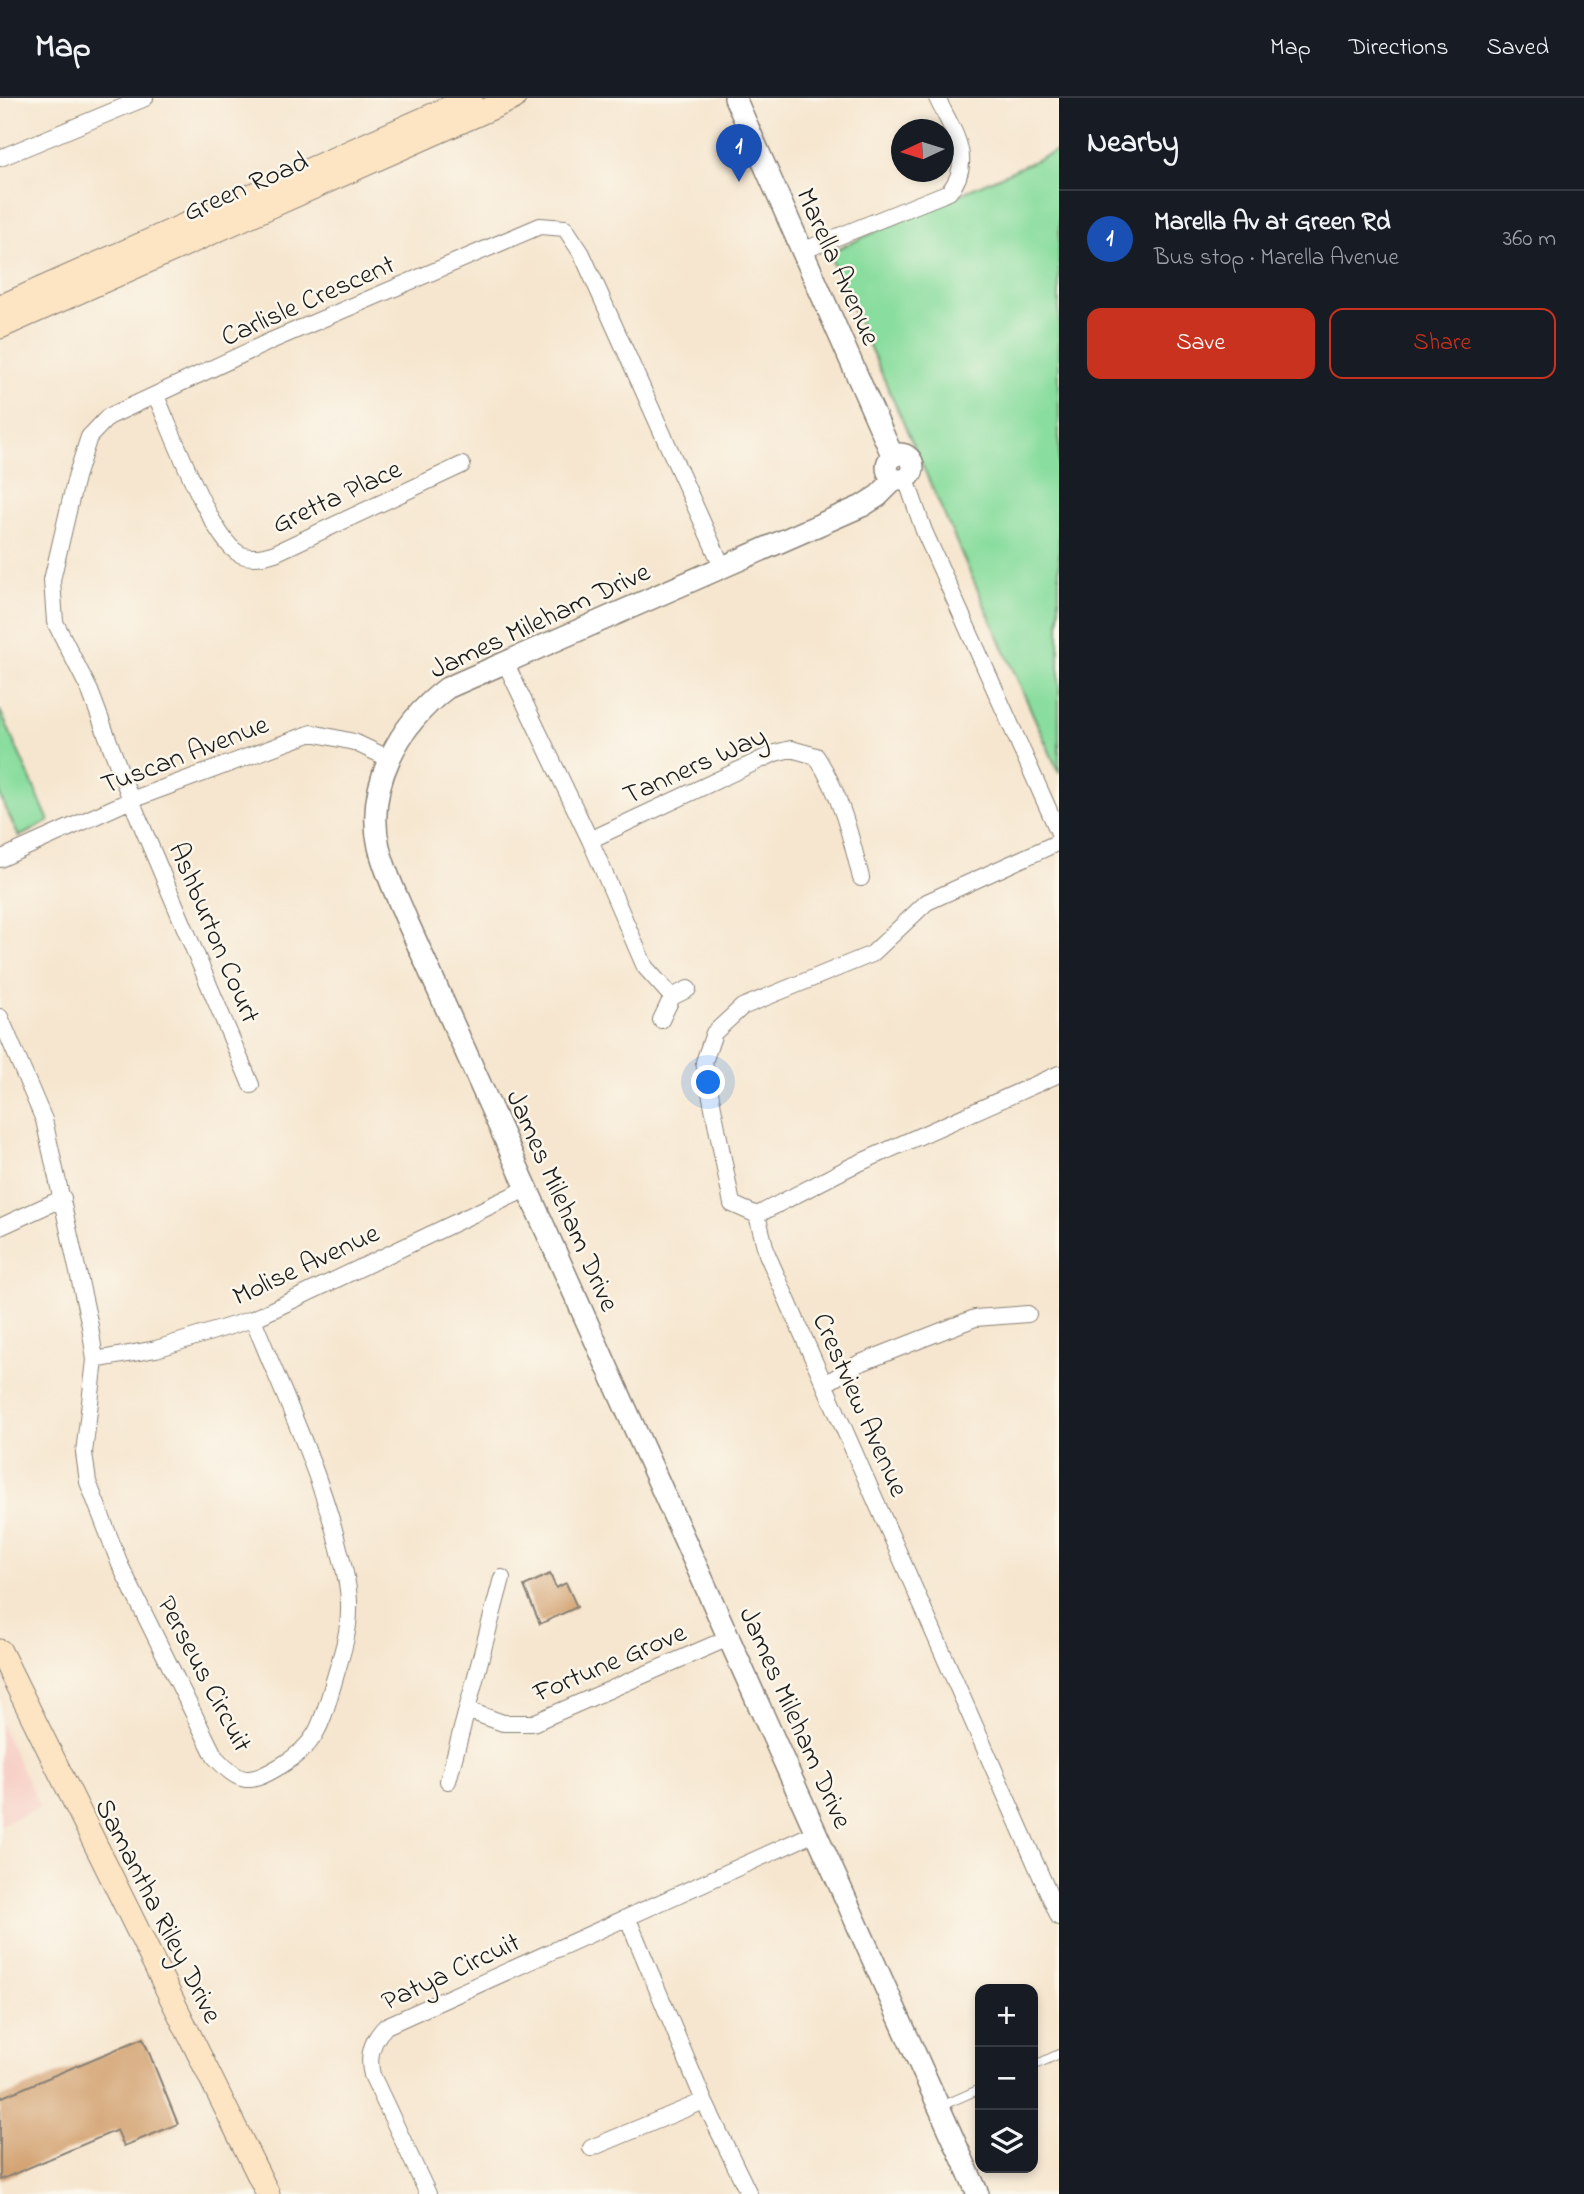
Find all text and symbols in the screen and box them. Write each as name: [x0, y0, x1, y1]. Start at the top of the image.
text: Map: [35, 24, 91, 72]
text: Map: [1270, 31, 1311, 66]
text: Directions: [1349, 31, 1448, 66]
text: Saved: [1486, 31, 1549, 66]
north arrow: [891, 119, 954, 182]
text: Nearby: [1087, 122, 1179, 166]
pin: 1: [716, 124, 762, 182]
street label: Green Road: [177, 142, 316, 234]
street label: Marella Avenue: [784, 182, 890, 353]
text: Marella Av at Green Rd: [1154, 204, 1391, 242]
text: 1: [1106, 223, 1114, 256]
text: 360 m: [1503, 223, 1556, 256]
text: Bus stop · Marella Avenue: [1154, 242, 1399, 275]
street label: Carlisle Crescent: [215, 246, 402, 359]
button: Save: [1087, 308, 1315, 379]
button: Share: [1329, 308, 1556, 379]
street label: Gretta Place: [266, 450, 410, 546]
street label: James Mileham Drive: [423, 553, 658, 691]
street label: Tuscan Avenue: [95, 705, 275, 807]
street label: Tanners Way: [617, 717, 774, 817]
street label: Ashburton Court: [156, 837, 269, 1030]
your location: [691, 1065, 725, 1099]
street label: James Mileham Drive: [493, 1084, 628, 1319]
street label: Molise Avenue: [226, 1214, 387, 1318]
street label: Crestview Avenue: [800, 1307, 918, 1504]
street label: Perseus Circuit: [145, 1589, 261, 1760]
street label: James Mileham Drive: [726, 1601, 861, 1836]
street label: Fortune Grove: [527, 1613, 694, 1715]
street label: Samantha Riley Drive: [82, 1792, 232, 2032]
street label: Patya Circuit: [375, 1923, 528, 2023]
map controls: [975, 1984, 1038, 2173]
button: +: [975, 1984, 1038, 2047]
button: −: [975, 2047, 1038, 2110]
button: layers: [975, 2110, 1038, 2173]

